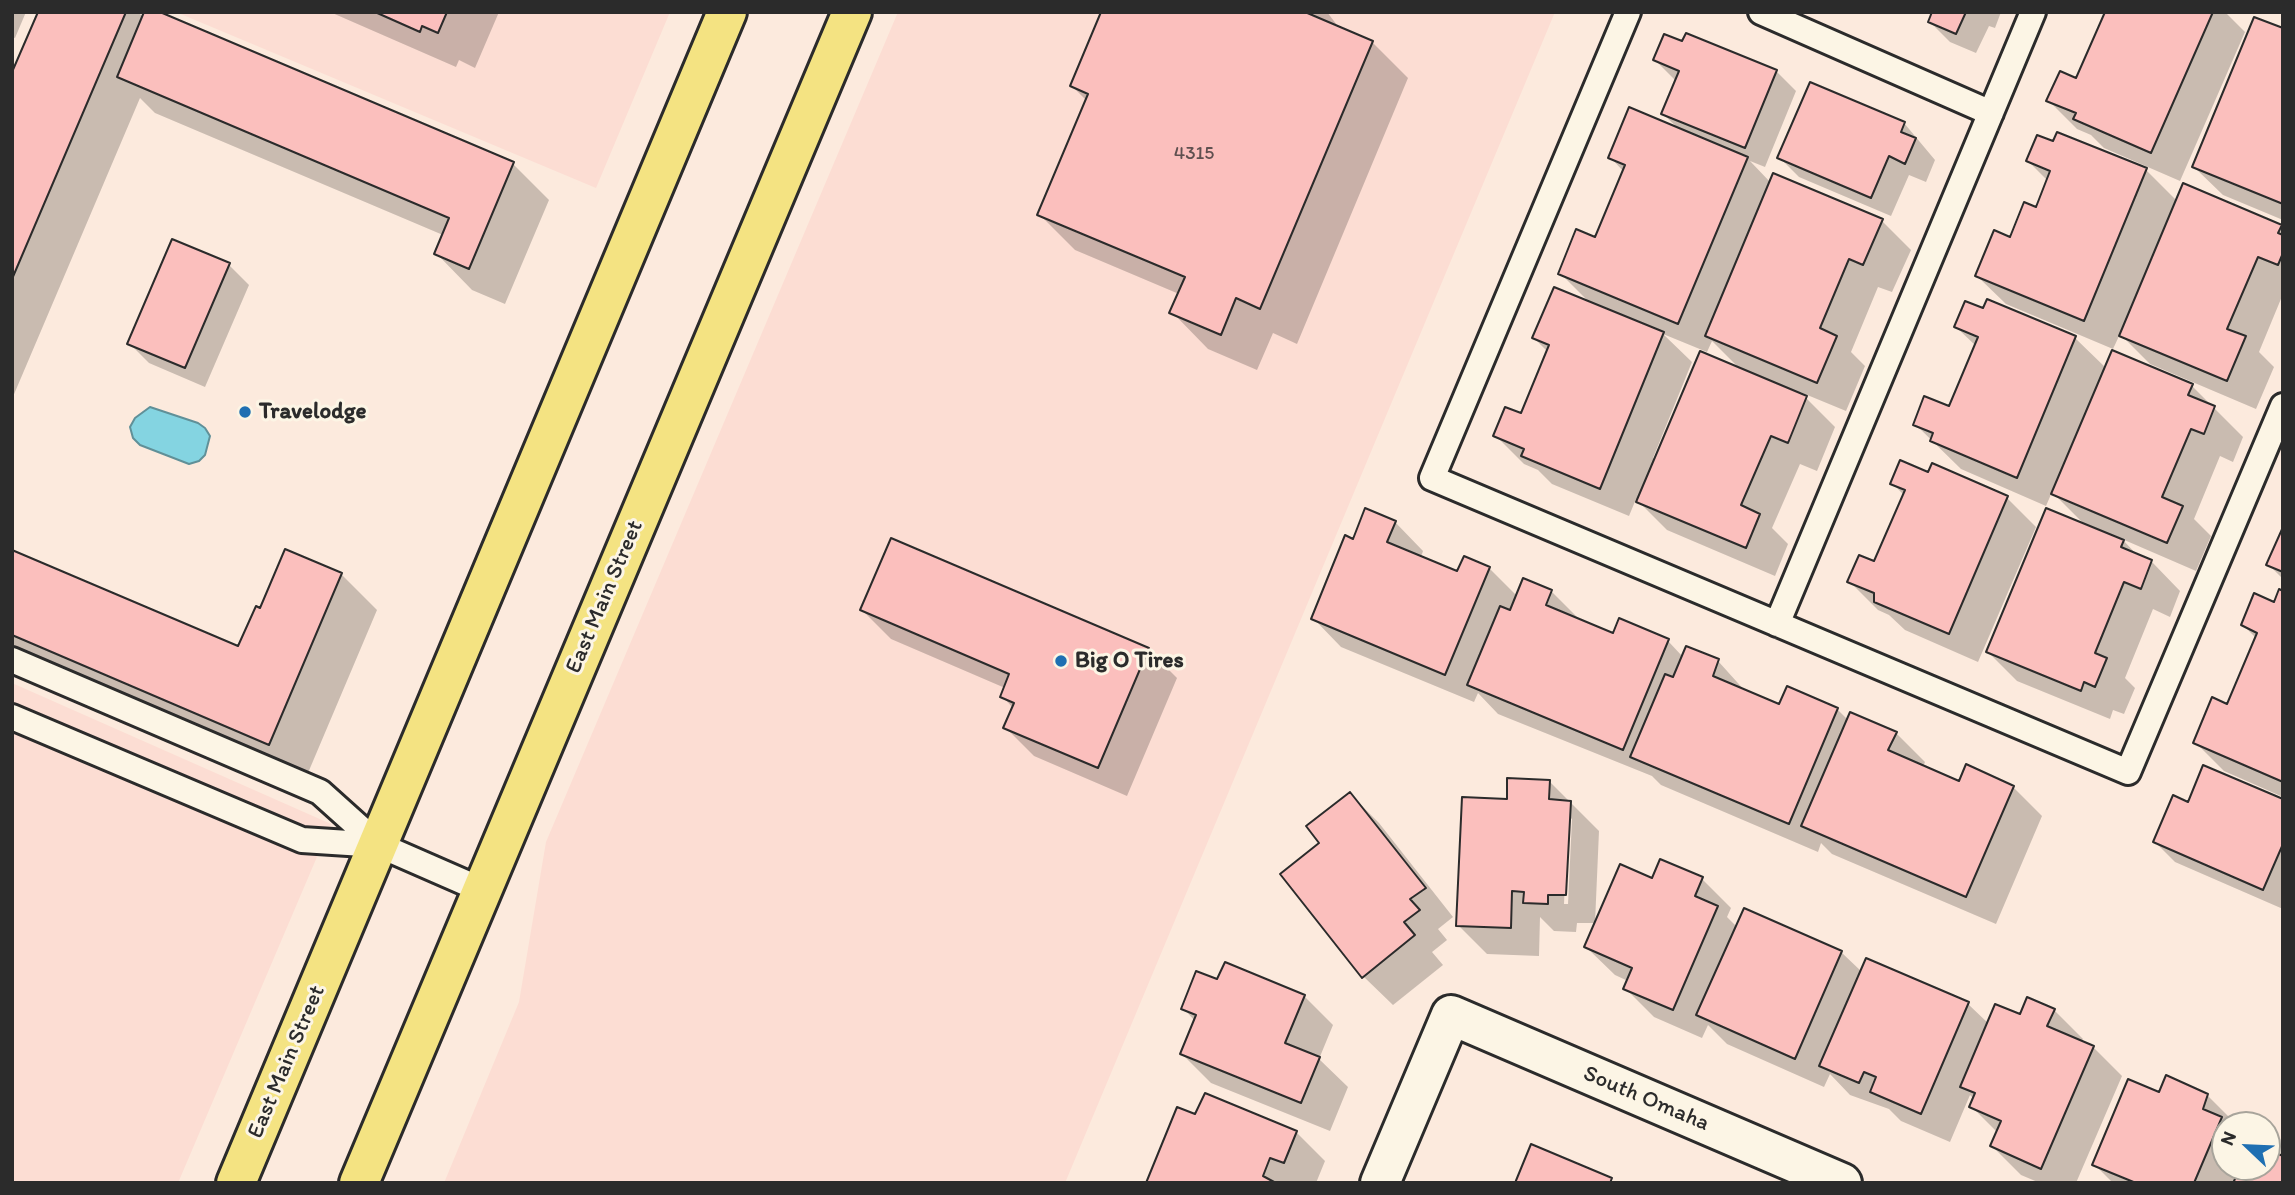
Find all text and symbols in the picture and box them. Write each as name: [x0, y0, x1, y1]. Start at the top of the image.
house number: 4315: [1174, 143, 1214, 165]
place label: Travelodge: [259, 398, 366, 426]
marker: Travelodge: [237, 404, 253, 420]
street label: East Main Street: [560, 516, 650, 678]
place label: Big O Tires: [1075, 647, 1184, 675]
marker: Big O Tires: [1053, 653, 1069, 669]
street label: East Main Street: [242, 981, 332, 1143]
street label: South Omaha: [1579, 1060, 1713, 1138]
north arrow: [2211, 1111, 2281, 1181]
text: N: [2215, 1128, 2241, 1149]

